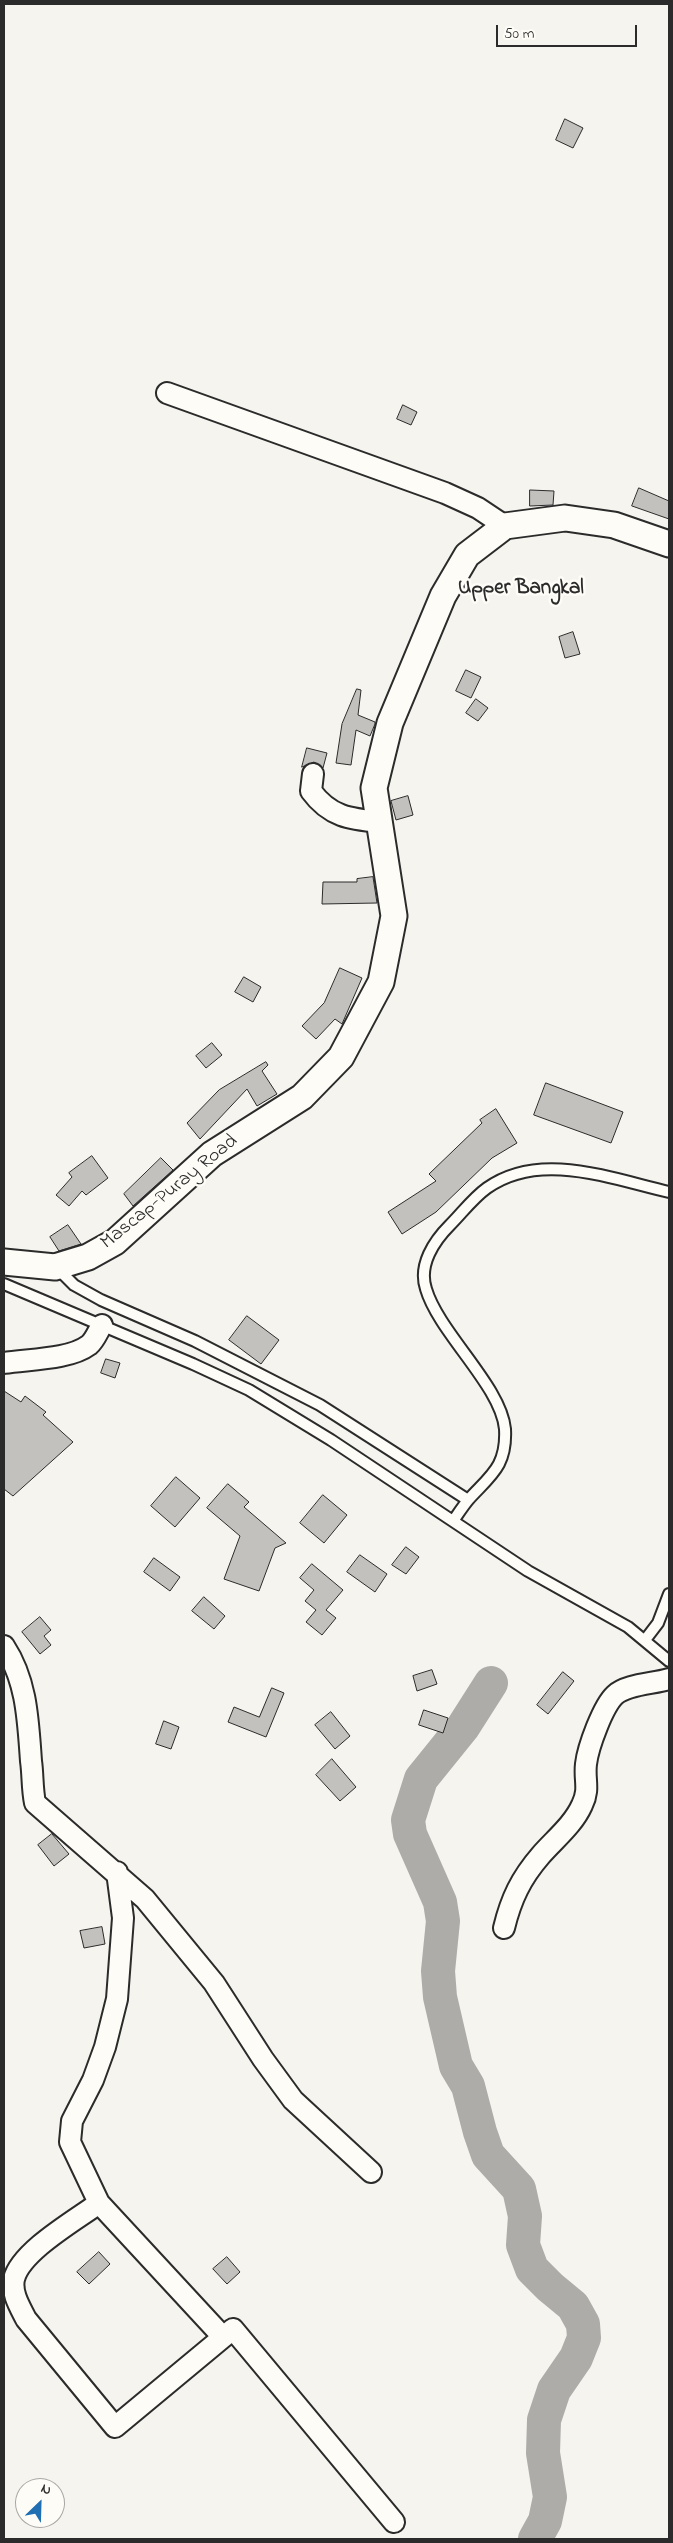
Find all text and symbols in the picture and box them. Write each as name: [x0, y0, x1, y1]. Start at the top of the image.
scale bar: [498, 15, 639, 47]
text: 50 m: [504, 23, 534, 45]
district label: Upper Bangkal: [458, 577, 584, 603]
street label: Mascap-Puray Road: [97, 1130, 243, 1256]
north arrow: [15, 2478, 65, 2528]
text: N: [37, 2478, 54, 2501]

